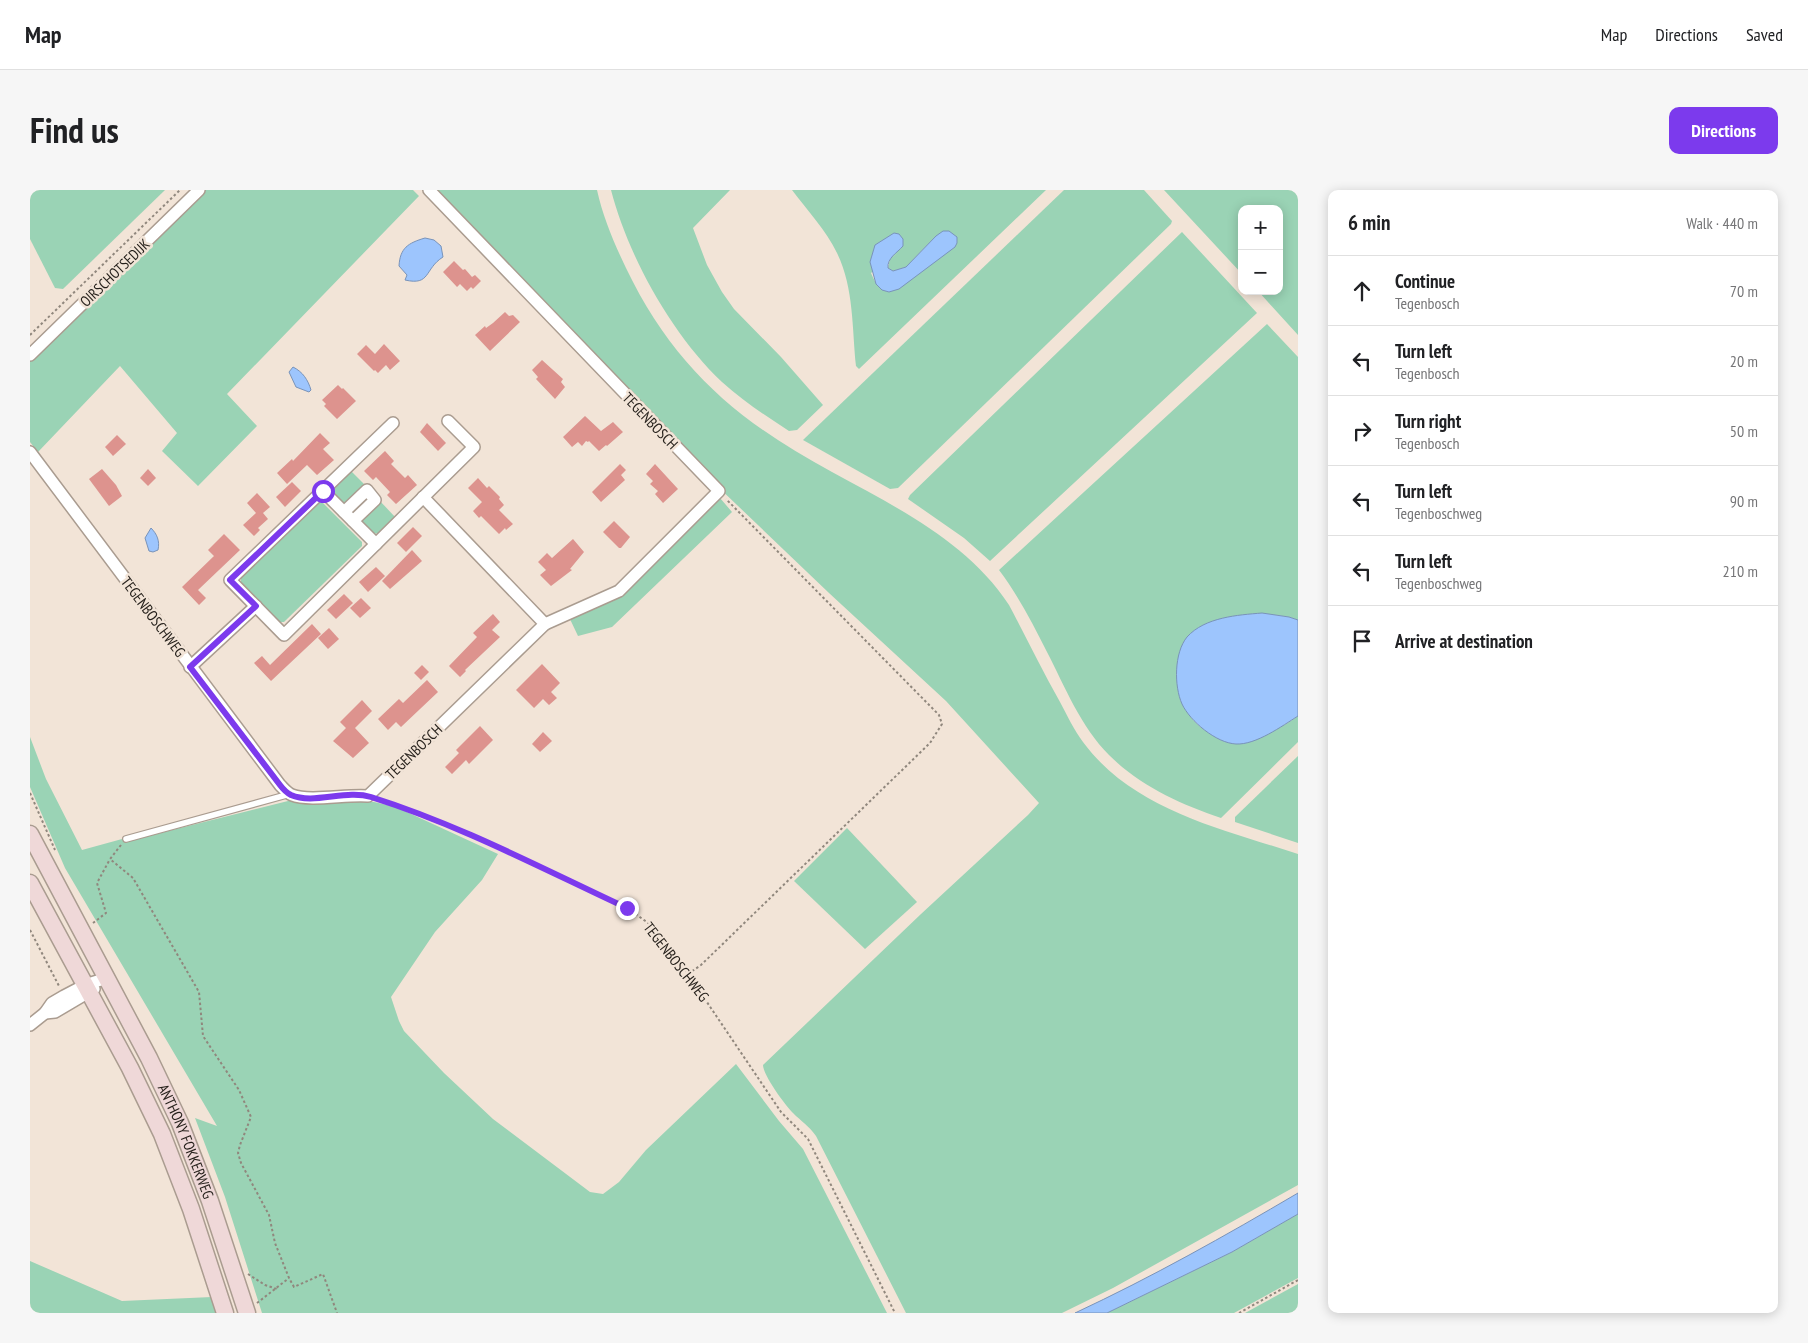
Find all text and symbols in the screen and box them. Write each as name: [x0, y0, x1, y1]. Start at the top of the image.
text: Map: [25, 19, 62, 50]
text: Map: [1601, 23, 1627, 46]
text: Directions: [1655, 23, 1718, 46]
text: Saved: [1746, 23, 1783, 46]
text: Find us: [30, 107, 119, 153]
button: Directions: [1669, 107, 1778, 154]
map controls: [1238, 205, 1283, 295]
button: +: [1238, 205, 1283, 250]
text: 6 min: [1348, 209, 1390, 236]
text: Walk · 440 m: [1686, 213, 1758, 233]
street label: OIRSCHOTSEDIJK: [76, 234, 154, 311]
button: −: [1238, 250, 1283, 295]
text: Continue: [1395, 269, 1455, 293]
icon: ahead: [1348, 277, 1376, 305]
text: 70 m: [1730, 281, 1758, 301]
text: Tegenbosch: [1395, 293, 1460, 313]
text: Turn left: [1395, 339, 1452, 363]
icon: left: [1348, 347, 1376, 375]
text: 20 m: [1730, 351, 1758, 371]
text: Tegenbosch: [1395, 363, 1460, 383]
street label: TEGENBOSCH: [619, 388, 682, 453]
text: Turn right: [1395, 409, 1461, 433]
icon: right: [1348, 417, 1376, 445]
text: 50 m: [1730, 421, 1758, 441]
text: Tegenbosch: [1395, 433, 1460, 453]
text: Turn left: [1395, 479, 1452, 503]
route start: [312, 480, 335, 503]
icon: left: [1348, 487, 1376, 515]
text: 90 m: [1730, 491, 1758, 511]
text: Tegenboschweg: [1395, 503, 1482, 523]
text: Turn left: [1395, 549, 1452, 573]
icon: left: [1348, 557, 1376, 585]
text: 210 m: [1723, 561, 1758, 581]
street label: TEGENBOSCHWEG: [117, 573, 190, 661]
text: Tegenboschweg: [1395, 573, 1482, 593]
icon: arrive: [1348, 627, 1376, 655]
text: Arrive at destination: [1395, 629, 1533, 653]
street label: TEGENBOSCH: [381, 720, 446, 783]
route end: [616, 897, 639, 920]
street label: TEGENBOSCHWEG: [639, 918, 713, 1005]
street label: ANTHONY FOKKERWEG: [154, 1081, 218, 1201]

